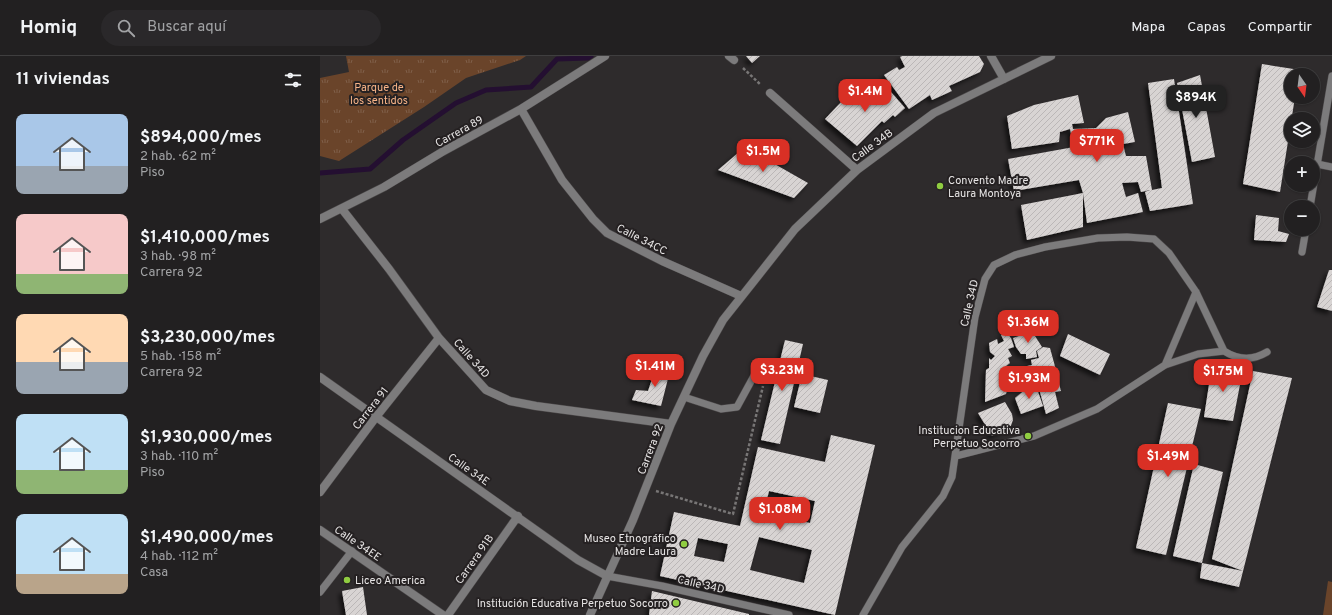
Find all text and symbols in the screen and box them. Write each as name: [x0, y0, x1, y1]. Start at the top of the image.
search box: [101, 10, 381, 46]
text: Homiq: [20, 16, 77, 40]
icon: search: [115, 17, 137, 39]
text: Buscar aquí: [147, 18, 226, 37]
text: Mapa: [1131, 19, 1165, 36]
text: Capas: [1187, 19, 1226, 36]
text: Compartir: [1248, 19, 1312, 36]
north arrow: [1284, 68, 1320, 104]
map controls: [1284, 68, 1320, 236]
text: 11 viviendas: [16, 69, 110, 91]
icon: filters: [282, 69, 304, 91]
pin: $1.4M: [837, 79, 893, 113]
park label: Parque de los sentidos: [350, 81, 408, 108]
text: $1.4M: [847, 84, 883, 100]
pin: $894K: [1168, 85, 1224, 119]
text: $894K: [1175, 90, 1217, 106]
button: layers: [1284, 112, 1320, 148]
street label: Carrera 89: [433, 113, 486, 151]
street label: Calle 34B: [849, 126, 896, 166]
text: $894,000/mes: [140, 127, 262, 149]
pin: $771K: [1069, 129, 1125, 163]
icon: home: [48, 130, 96, 178]
text: $771K: [1079, 134, 1115, 150]
pin: $1.5M: [735, 139, 791, 173]
text: $1.5M: [746, 144, 780, 160]
text: 2 hab. · 62 m²: [140, 149, 216, 165]
button: +: [1284, 156, 1320, 192]
text: Piso: [140, 165, 165, 181]
place label: Convento Madre Laura Montoya: [948, 174, 1028, 201]
marker: Convento Madre Laura Montoya: [935, 181, 945, 191]
button: −: [1284, 200, 1320, 236]
street label: Calle 34CC: [614, 221, 669, 259]
text: $1,410,000/mes: [140, 227, 270, 249]
icon: home: [48, 230, 96, 278]
text: 3 hab. · 98 m²: [140, 249, 216, 265]
text: Carrera 92: [140, 265, 203, 281]
street label: Calle 34D: [958, 278, 982, 328]
pin: $1.36M: [995, 310, 1061, 344]
text: $1.36M: [1007, 315, 1049, 331]
text: $3,230,000/mes: [140, 327, 275, 349]
icon: home: [48, 330, 96, 378]
street label: Calle 34D: [450, 336, 493, 381]
text: 5 hab. · 158 m²: [140, 349, 221, 365]
pin: $1.41M: [622, 354, 688, 388]
pin: $3.23M: [749, 358, 815, 392]
text: $1.41M: [635, 359, 675, 375]
pin: $1.75M: [1190, 359, 1256, 393]
text: $3.23M: [760, 363, 804, 379]
text: $1.75M: [1203, 364, 1243, 380]
text: Carrera 92: [140, 365, 203, 381]
pin: $1.93M: [996, 366, 1062, 400]
text: $1.93M: [1008, 371, 1050, 387]
street label: Carrera 91: [350, 384, 392, 433]
street label: Carrera 92: [635, 422, 667, 477]
place label: Institucion Educativa Perpetuo Socorro: [918, 424, 1020, 451]
text: $1,930,000/mes: [140, 427, 272, 449]
icon: home: [48, 430, 96, 478]
marker: Institucion Educativa Perpetuo Socorro: [1023, 431, 1033, 441]
pin: $1.49M: [1135, 444, 1201, 478]
text: 3 hab. · 110 m²: [140, 449, 218, 465]
text: $1.49M: [1146, 449, 1190, 465]
street label: Calle 34E: [445, 451, 492, 489]
text: Piso: [140, 465, 165, 481]
pin: $1.08M: [747, 497, 813, 531]
text: $1.08M: [758, 502, 802, 518]
street label: Calle 34EE: [331, 523, 384, 565]
text: $1,490,000/mes: [140, 527, 274, 549]
icon: home: [48, 530, 96, 578]
street label: Carrera 91B: [453, 532, 497, 587]
place label: Museo Etnográfico Madre Laura: [584, 532, 676, 559]
marker: Museo Etnográfico Madre Laura: [679, 539, 689, 549]
text: 4 hab. · 112 m²: [140, 549, 218, 565]
text: Casa: [140, 565, 168, 581]
street label: Calle 34D: [676, 573, 726, 597]
place label: Liceo America: [355, 574, 425, 588]
marker: Liceo America: [342, 575, 352, 585]
place label: Institución Educativa Perpetuo Socorro: [477, 597, 668, 611]
marker: Institución Educativa Perpetuo Socorro: [671, 598, 681, 608]

